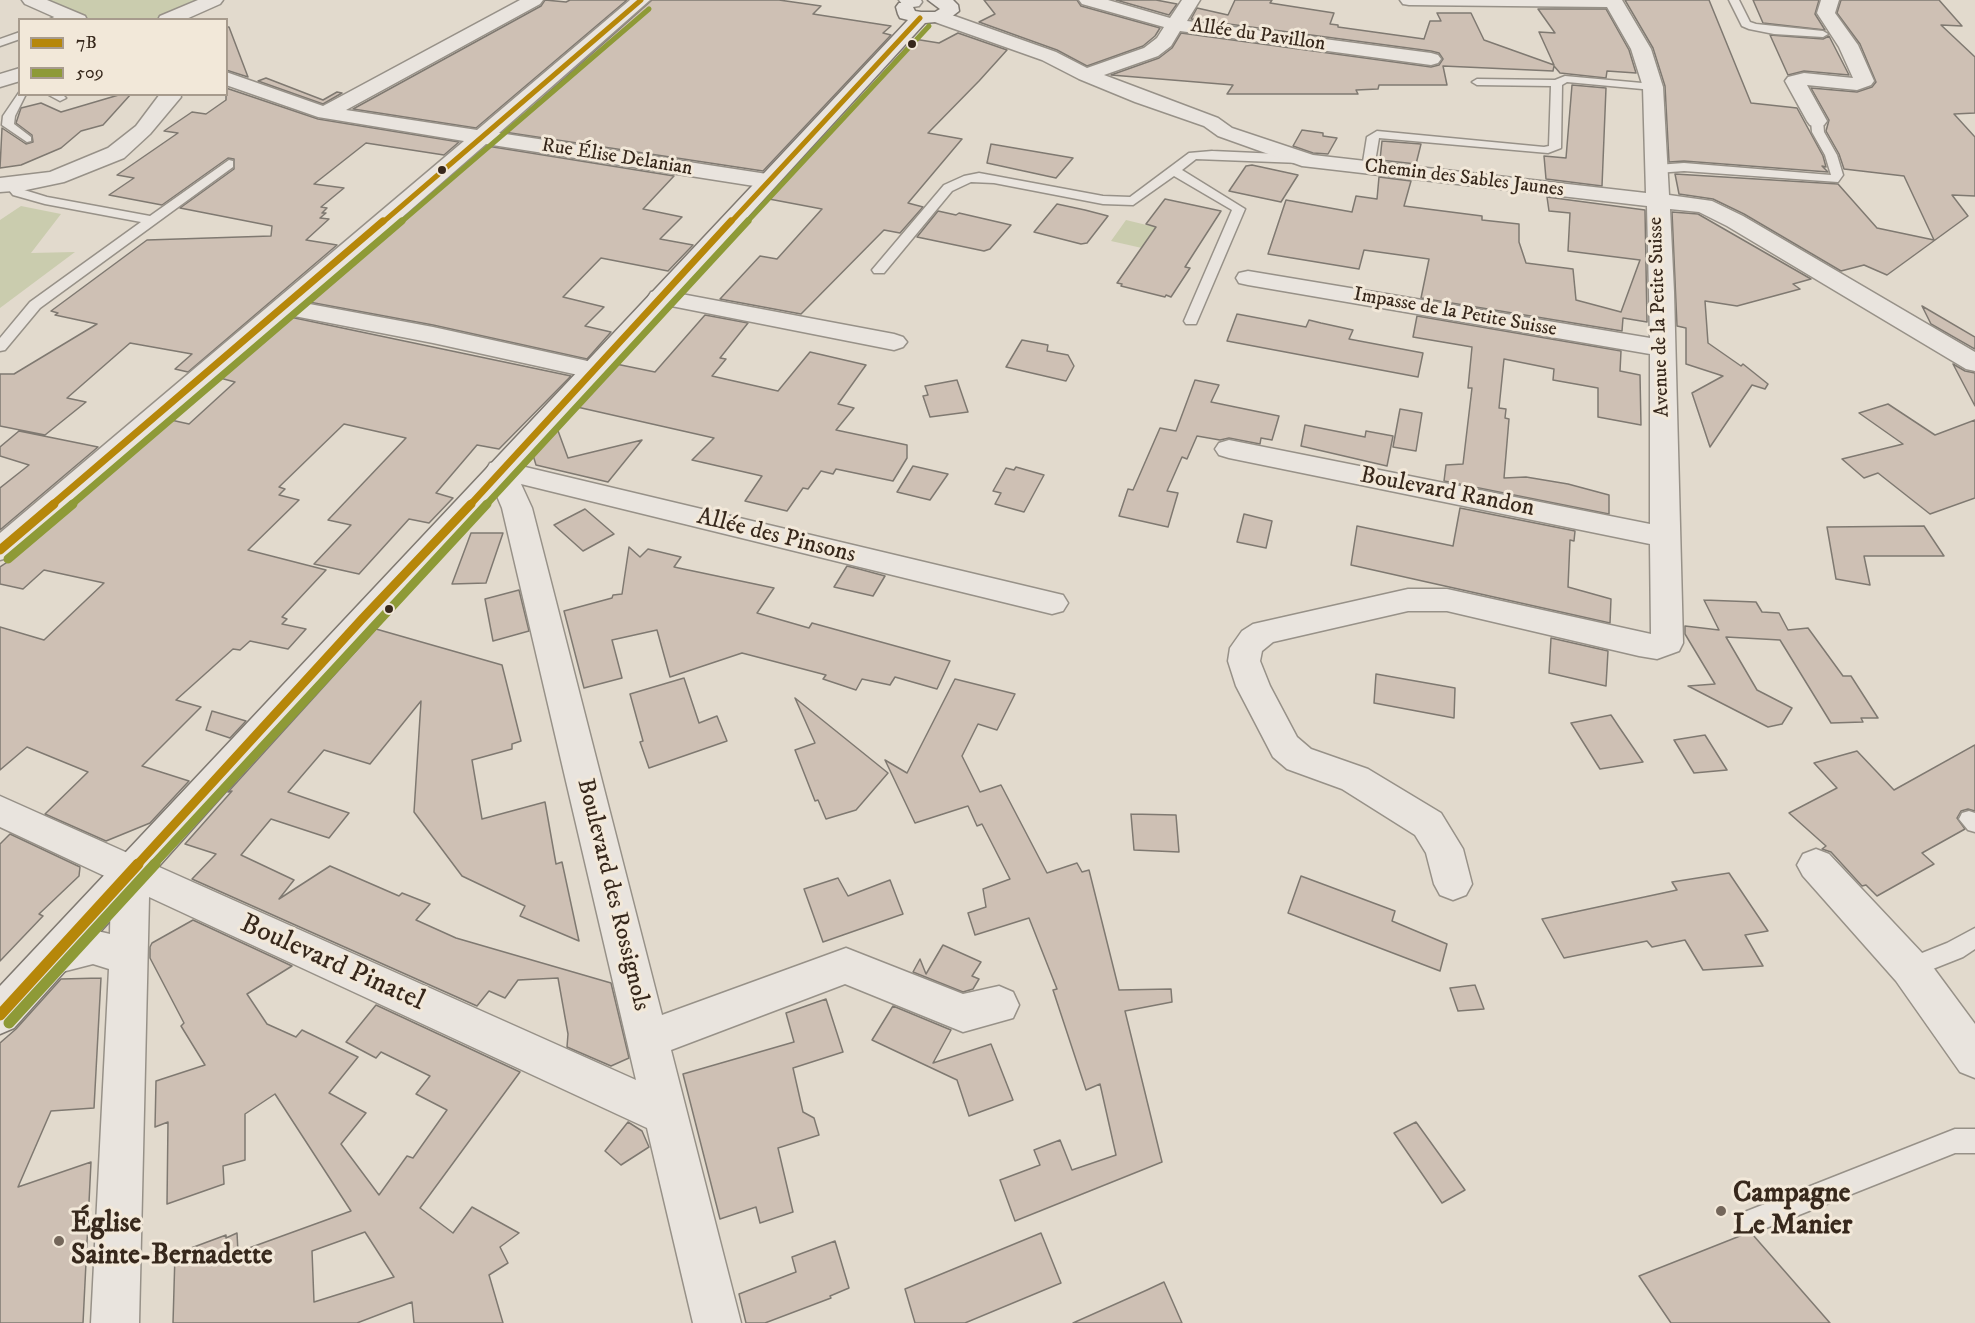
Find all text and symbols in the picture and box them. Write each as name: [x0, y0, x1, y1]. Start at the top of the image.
street label: Allée du Pavillon: [1189, 15, 1327, 57]
legend: [18, 18, 228, 96]
text: 7B: [76, 32, 97, 54]
unlabelled marker: [906, 38, 918, 50]
text: 509: [76, 62, 104, 84]
street label: Rue Élise Delanian: [540, 134, 694, 182]
street label: Chemin des Sables Jaunes: [1363, 155, 1565, 203]
unlabelled marker: [436, 164, 448, 176]
street label: Avenue de la Petite Suisse: [1645, 216, 1675, 418]
street label: Impasse de la Petite Suisse: [1351, 283, 1559, 343]
street label: Boulevard Randon: [1357, 462, 1537, 524]
street label: Allée des Pinsons: [694, 503, 858, 571]
unlabelled marker: [383, 603, 395, 615]
street label: Boulevard des Rossignols: [569, 776, 655, 1014]
street label: Boulevard Pinatel: [235, 908, 429, 1020]
place label: Campagne Le Manier: [1733, 1178, 1852, 1244]
marker: Campagne Le Manier: [1714, 1204, 1728, 1218]
place label: Église Sainte-Bernadette: [71, 1208, 273, 1274]
marker: Église Sainte-Bernadette: [52, 1234, 66, 1248]

